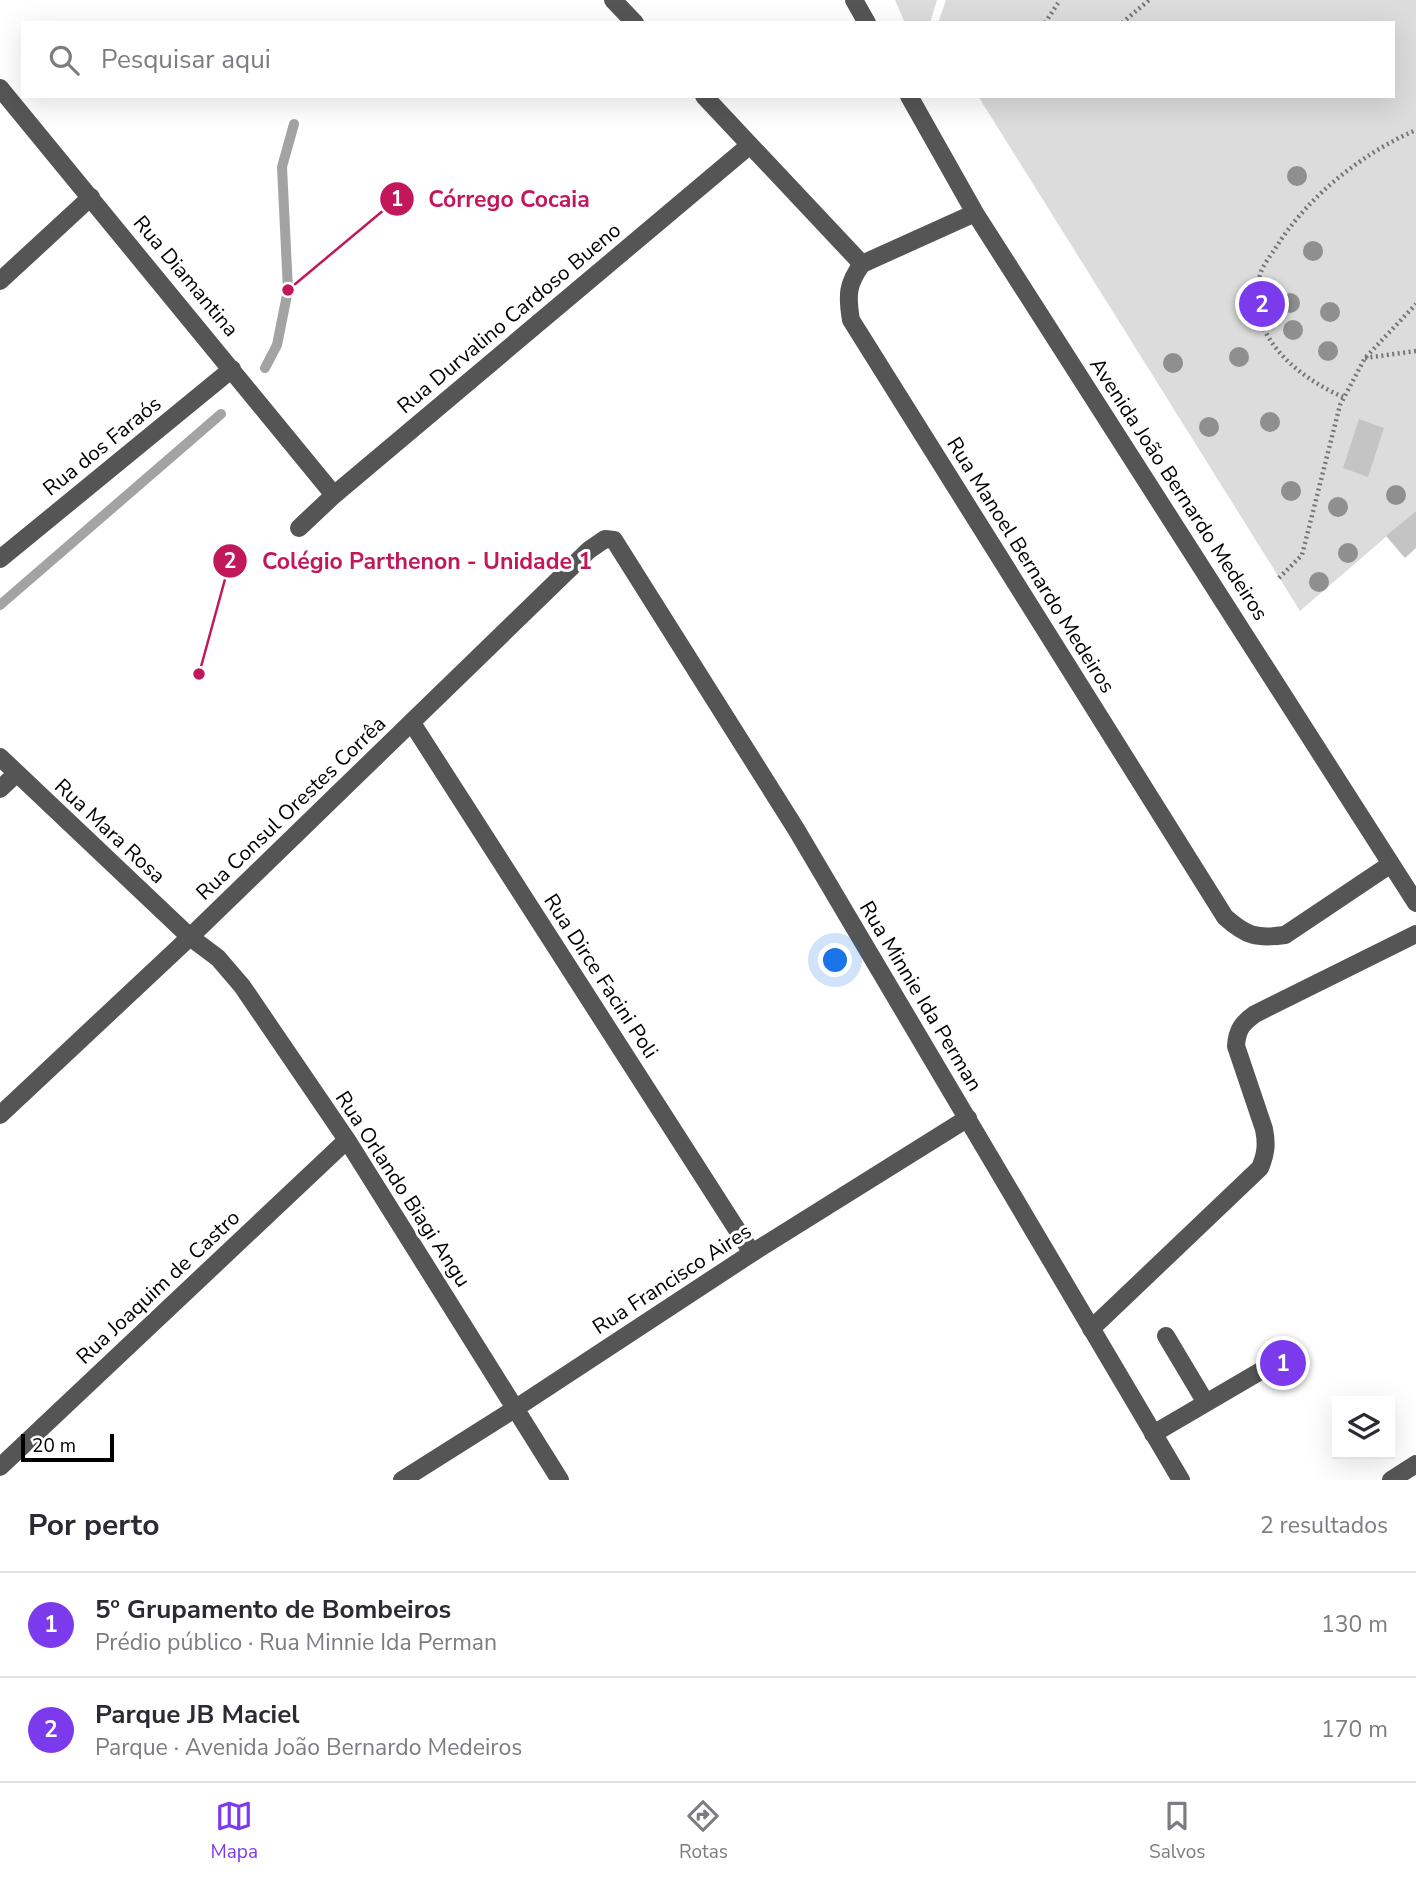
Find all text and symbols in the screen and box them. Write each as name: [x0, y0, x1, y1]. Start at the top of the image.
search box: [21, 21, 1395, 98]
icon: search: [45, 41, 83, 79]
text: Pesquisar aqui: [101, 42, 271, 77]
callout: Córrego Cocaia: [379, 177, 604, 221]
text: Córrego Cocaia: [428, 184, 590, 215]
text: 1: [391, 185, 403, 213]
street label: Rua Diamantina: [127, 209, 245, 343]
street label: Rua Durvalino Cardoso Bueno: [391, 216, 627, 420]
pin: 2: [1239, 278, 1285, 330]
street label: Avenida João Bernardo Medeiros: [1083, 352, 1275, 626]
street label: Rua dos Faraós: [37, 390, 167, 502]
street label: Rua Manoel Bernardo Medeiros: [940, 432, 1122, 698]
callout: Colégio Parthenon - Unidade 1: [213, 539, 606, 583]
text: Colégio Parthenon - Unidade 1: [262, 546, 592, 577]
text: 2: [224, 547, 236, 575]
street label: Rua Consul Orestes Corrêa: [190, 710, 392, 906]
street label: Rua Mara Rosa: [48, 772, 172, 890]
street label: Rua Dirce Facini Poli: [537, 888, 665, 1064]
street label: Rua Minnie Ida Perman: [853, 896, 989, 1096]
your location: [818, 943, 852, 977]
street label: Rua Orlando Biagi Angu: [329, 1085, 477, 1293]
street label: Rua Joaquim de Castro: [70, 1204, 246, 1370]
street label: Rua Francisco Aires: [587, 1217, 757, 1341]
pin: 1: [1260, 1337, 1306, 1389]
map controls: [1332, 1396, 1395, 1459]
button: layers: [1332, 1396, 1395, 1459]
scale bar: [21, 1431, 114, 1463]
text: 20 m: [32, 1433, 76, 1459]
text: Por perto: [28, 1505, 159, 1546]
text: 2 resultados: [1260, 1510, 1388, 1541]
text: 5º Grupamento de Bombeiros: [95, 1592, 451, 1627]
text: 1: [44, 1609, 58, 1640]
text: 130 m: [1321, 1609, 1388, 1640]
text: Prédio público · Rua Minnie Ida Perman: [95, 1627, 497, 1658]
text: Parque JB Maciel: [95, 1697, 300, 1732]
text: 2: [44, 1714, 58, 1745]
text: 170 m: [1321, 1714, 1388, 1745]
text: Parque · Avenida João Bernardo Medeiros: [95, 1732, 522, 1763]
tab: Mapa: [211, 1797, 258, 1865]
tab: Rotas: [679, 1797, 728, 1865]
tab: Salvos: [1149, 1797, 1205, 1865]

